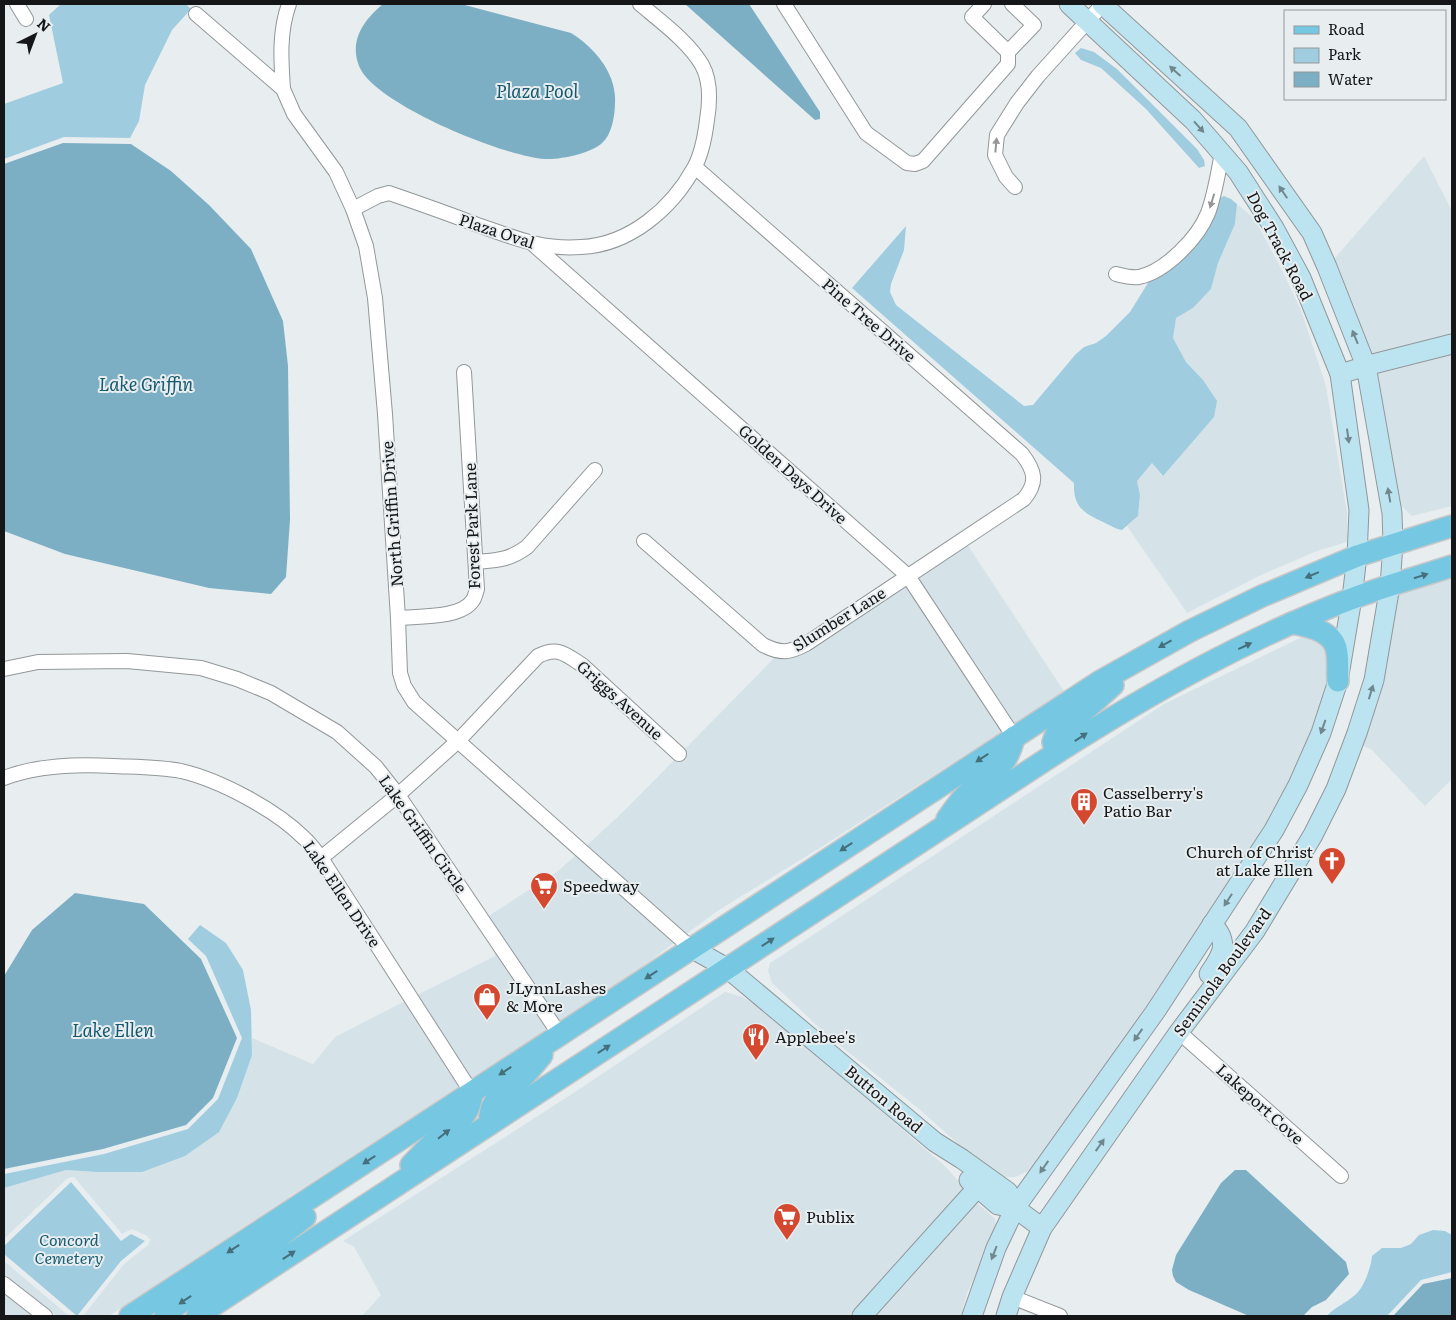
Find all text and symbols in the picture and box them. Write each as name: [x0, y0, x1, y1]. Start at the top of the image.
north arrow: [10, 10, 60, 60]
legend: [1284, 10, 1446, 100]
text: N: [33, 13, 56, 36]
text: Road: [1328, 17, 1364, 40]
text: Park: [1328, 42, 1362, 65]
one-way arrow: [1170, 65, 1182, 77]
text: Water: [1328, 67, 1373, 90]
water label: Plaza Pool: [496, 77, 579, 104]
one-way arrow: [1193, 120, 1205, 132]
one-way arrow: [992, 137, 1000, 153]
one-way arrow: [1278, 185, 1288, 199]
street label: Dog Track Road: [1242, 187, 1320, 305]
one-way arrow: [1207, 193, 1215, 208]
street label: Plaza Oval: [456, 207, 538, 254]
street label: Pine Tree Drive: [817, 272, 922, 367]
one-way arrow: [1351, 329, 1359, 344]
water label: Lake Griffin: [99, 370, 194, 397]
street label: Golden Days Drive: [734, 418, 853, 529]
one-way arrow: [1345, 428, 1353, 444]
street label: North Griffin Drive: [374, 440, 408, 588]
street label: Forest Park Lane: [457, 462, 485, 590]
one-way arrow: [1385, 487, 1393, 503]
one-way arrow: [1305, 571, 1319, 579]
one-way arrow: [1414, 572, 1429, 580]
street label: Slumber Lane: [787, 580, 890, 656]
one-way arrow: [1158, 640, 1172, 648]
one-way arrow: [1238, 641, 1252, 649]
street label: Griggs Avenue: [572, 654, 669, 745]
one-way arrow: [1367, 684, 1375, 699]
one-way arrow: [1319, 720, 1327, 735]
one-way arrow: [1074, 732, 1088, 742]
one-way arrow: [976, 753, 989, 762]
street label: Lake Griffin Circle: [374, 769, 474, 898]
place label: Casselberry's Patio Bar: [1103, 780, 1203, 822]
building icon: Casselberry's Patio Bar: [1069, 787, 1099, 826]
street label: Lake Ellen Drive: [298, 835, 388, 952]
place label: Church of Christ at Lake Ellen: [1186, 839, 1314, 881]
one-way arrow: [840, 842, 853, 851]
church icon: Church of Christ at Lake Ellen: [1317, 846, 1347, 885]
supermarket icon: Speedway: [529, 871, 559, 910]
place label: Speedway: [563, 873, 640, 897]
one-way arrow: [1224, 893, 1233, 906]
street label: Seminola Boulevard: [1166, 902, 1276, 1041]
one-way arrow: [761, 937, 775, 946]
one-way arrow: [644, 970, 657, 979]
place label: JLynnLashes & More: [506, 975, 606, 1017]
shop icon: JLynnLashes & More: [472, 982, 502, 1021]
water label: Lake Ellen: [72, 1016, 154, 1043]
restaurant icon: Applebee's: [741, 1022, 771, 1061]
place label: Applebee's: [775, 1024, 855, 1048]
one-way arrow: [1133, 1028, 1143, 1042]
one-way arrow: [598, 1044, 611, 1053]
street label: Lakeport Cove: [1212, 1057, 1310, 1149]
street label: Button Road: [841, 1059, 929, 1138]
one-way arrow: [498, 1066, 511, 1076]
one-way arrow: [437, 1128, 450, 1139]
one-way arrow: [1095, 1139, 1105, 1152]
one-way arrow: [362, 1155, 375, 1165]
one-way arrow: [1039, 1160, 1049, 1174]
supermarket icon: Publix: [772, 1202, 802, 1241]
place label: Publix: [806, 1204, 856, 1228]
park label: Concord Cemetery: [35, 1227, 103, 1269]
one-way arrow: [226, 1244, 239, 1254]
one-way arrow: [990, 1246, 998, 1260]
one-way arrow: [282, 1251, 296, 1260]
one-way arrow: [178, 1295, 191, 1305]

